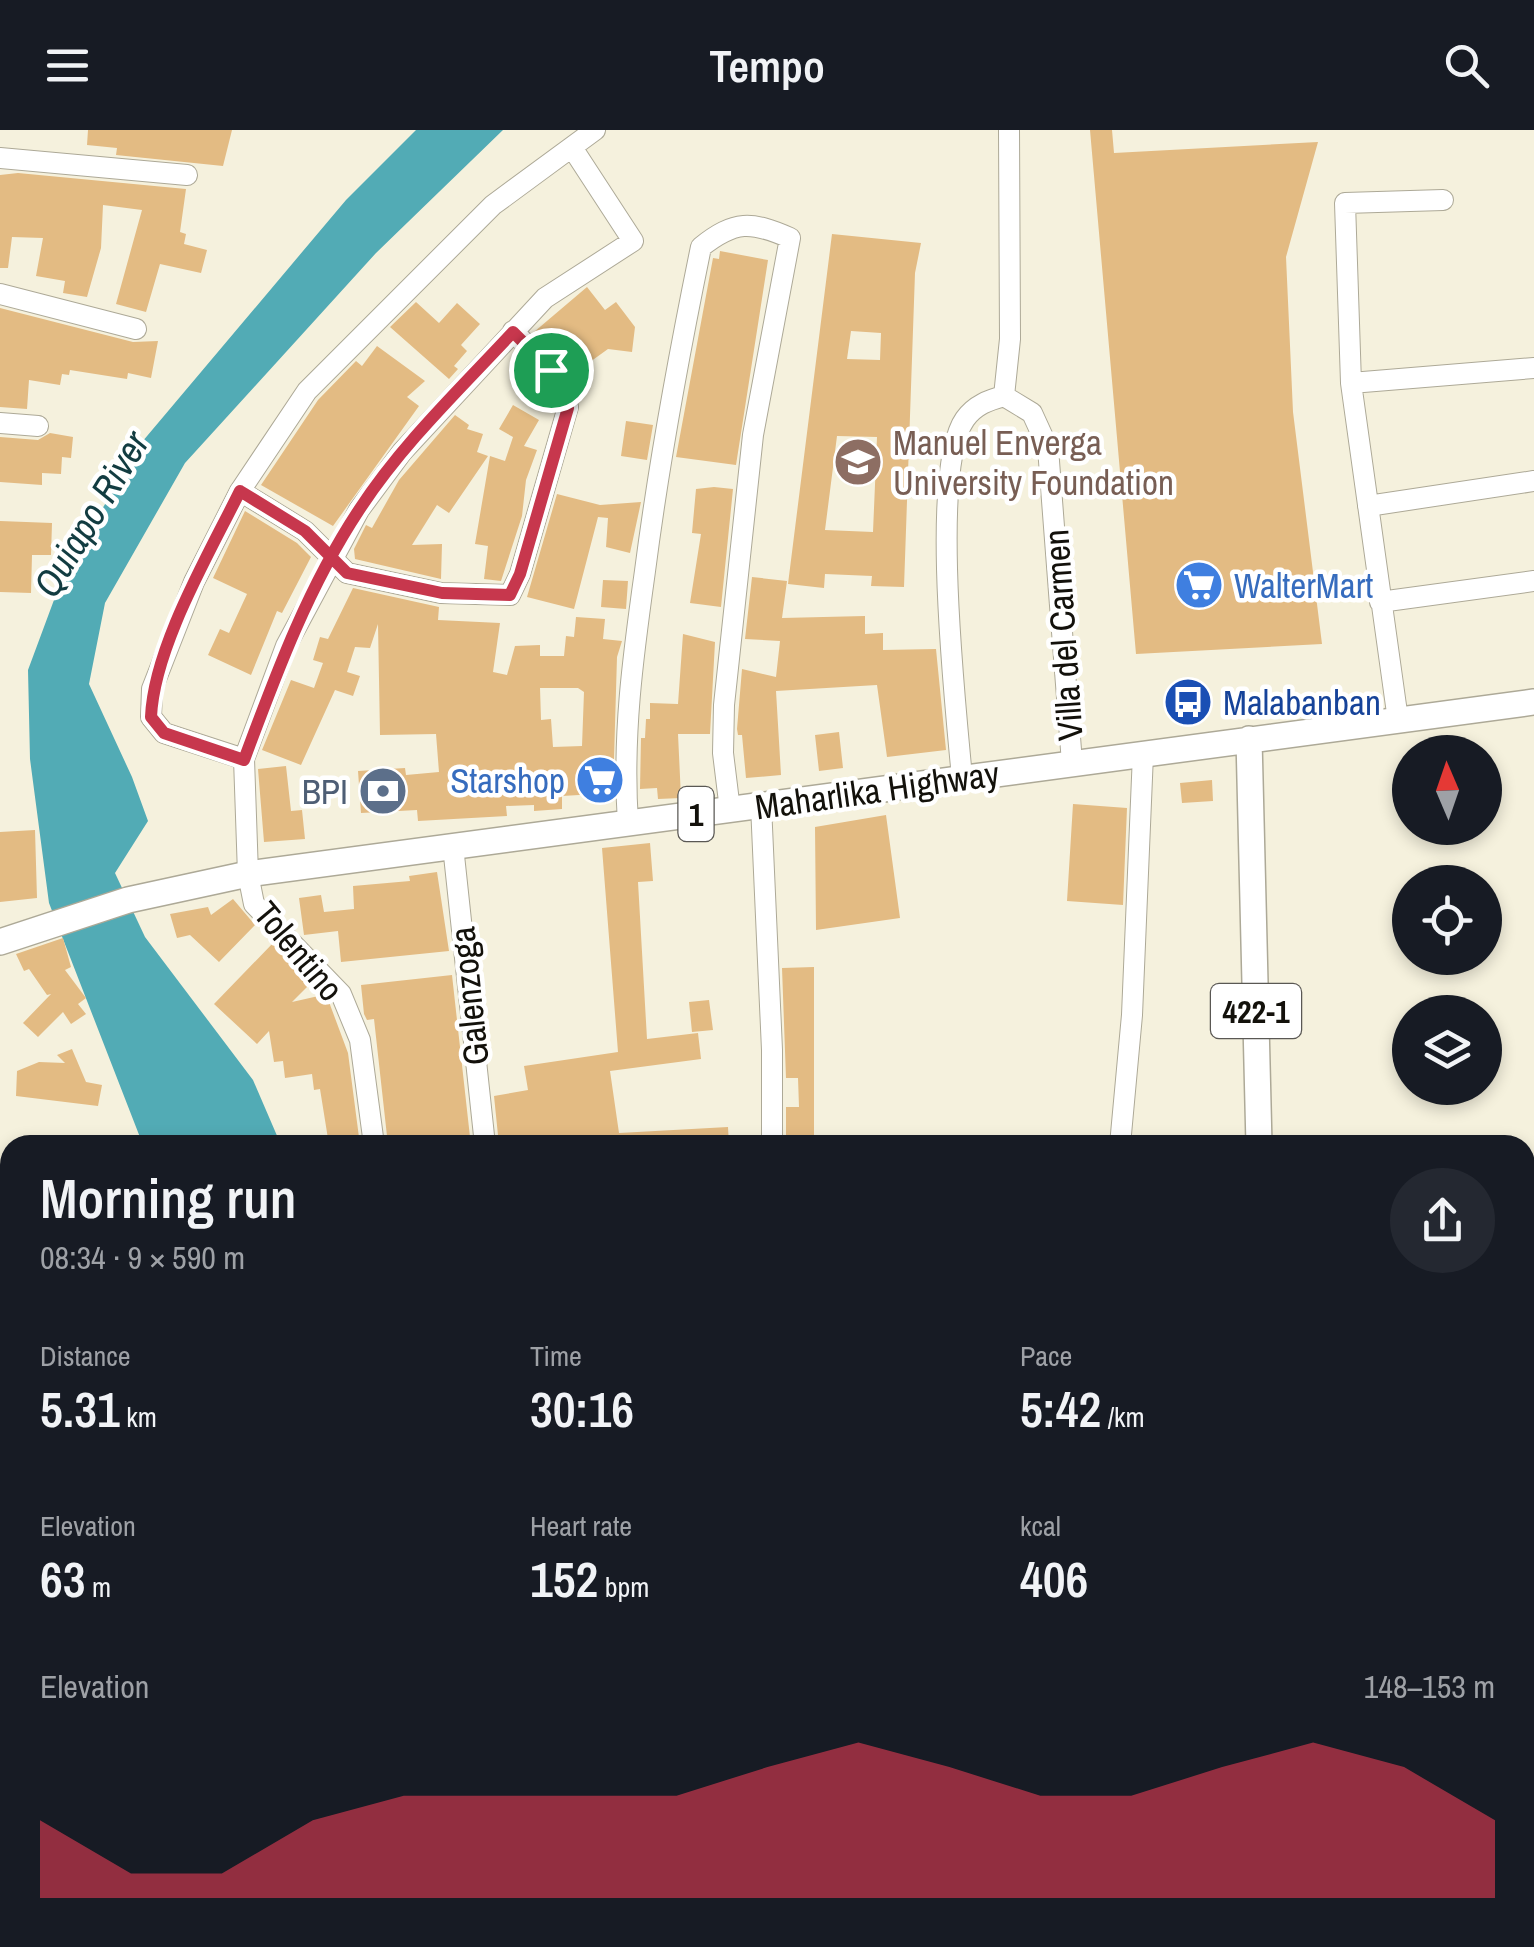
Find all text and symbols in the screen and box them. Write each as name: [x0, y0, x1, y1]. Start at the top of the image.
text: Tempo: [709, 35, 825, 96]
icon: menu: [40, 38, 95, 93]
icon: search: [1439, 38, 1494, 93]
pin: [509, 328, 594, 413]
icon: arrive: [524, 343, 579, 398]
place label: Manuel Enverga University Foundation: [893, 419, 1174, 506]
water label: Quiapo River: [21, 420, 161, 607]
school or university icon: Manuel Enverga University Foundation: [832, 436, 884, 488]
street label: Villa del Carmen: [1032, 528, 1094, 742]
supermarket icon: WalterMart: [1173, 559, 1225, 611]
place label: WalterMart: [1234, 562, 1373, 609]
bus stop icon: Malabanban: [1162, 676, 1214, 728]
place label: Malabanban: [1223, 679, 1381, 726]
north arrow: [1392, 735, 1502, 845]
map controls: [1392, 735, 1502, 1105]
street label: Maharlika Highway: [752, 750, 1003, 830]
supermarket icon: Starshop: [574, 754, 626, 806]
place label: Starshop: [450, 757, 565, 804]
bank icon: BPI: [357, 765, 409, 817]
place label: BPI: [302, 768, 348, 815]
road number: 1: [678, 787, 714, 841]
button: locate: [1392, 865, 1502, 975]
street label: Tolentino: [244, 891, 354, 1011]
street label: Galenzoga: [438, 924, 500, 1067]
road number: 422-1: [1211, 984, 1301, 1038]
button: layers: [1392, 995, 1502, 1105]
text: Morning run: [40, 1161, 296, 1235]
button: share: [1390, 1168, 1495, 1273]
text: 08:34 · 9 × 590 m: [40, 1236, 245, 1279]
text: Distance: [40, 1337, 131, 1375]
text: Time: [530, 1337, 582, 1375]
text: Pace: [1020, 1337, 1072, 1375]
text: 5.31: [40, 1375, 120, 1443]
text: 30:16: [530, 1375, 634, 1443]
text: 5:42: [1020, 1375, 1101, 1443]
text: km: [120, 1398, 157, 1436]
text: /km: [1101, 1398, 1145, 1436]
text: Elevation: [40, 1507, 136, 1545]
text: Heart rate: [530, 1507, 632, 1545]
text: kcal: [1020, 1507, 1061, 1545]
text: 63: [40, 1545, 86, 1613]
text: 152: [530, 1545, 598, 1613]
text: 406: [1020, 1545, 1088, 1613]
text: m: [86, 1568, 111, 1606]
text: bpm: [598, 1568, 649, 1606]
text: Elevation: [40, 1665, 149, 1708]
text: 148–153 m: [1364, 1665, 1495, 1708]

